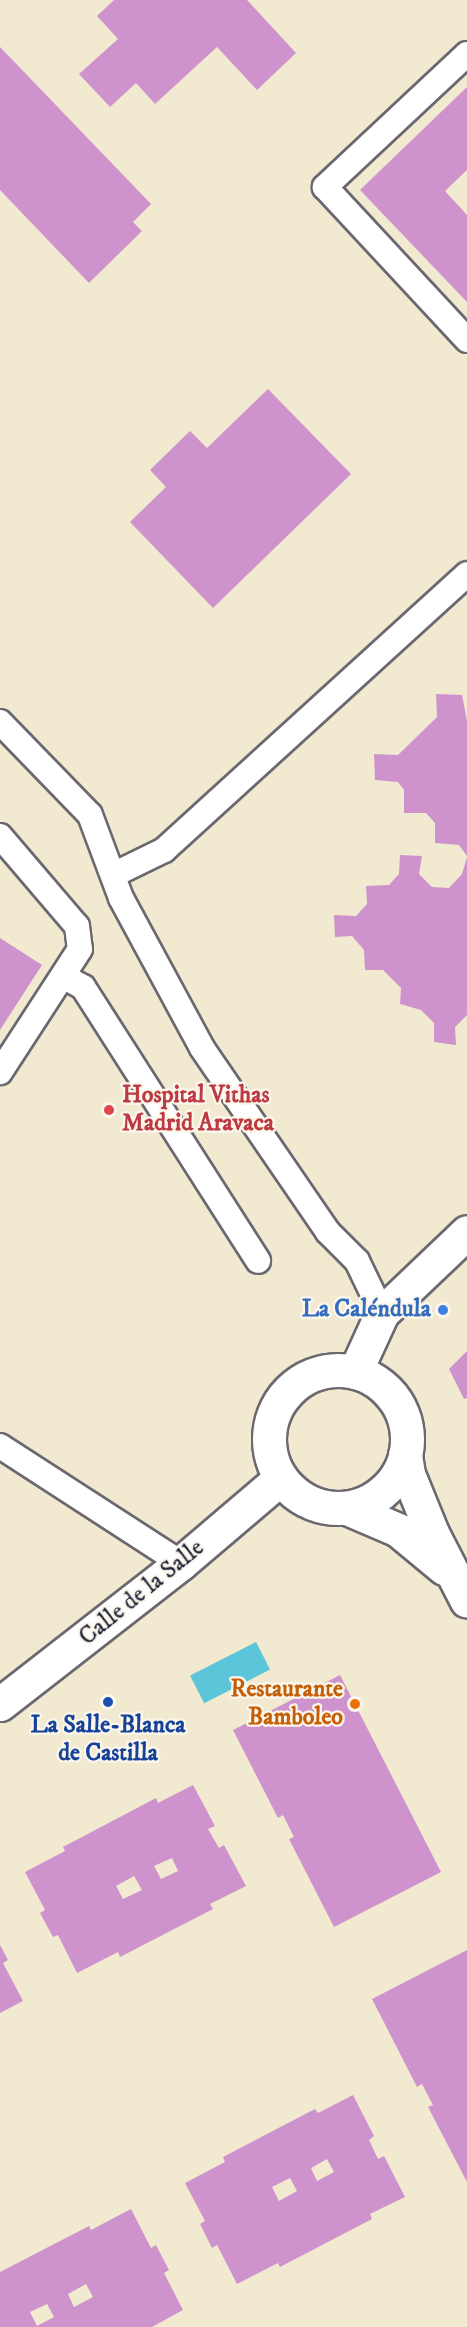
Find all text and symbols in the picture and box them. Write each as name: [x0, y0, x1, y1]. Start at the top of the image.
place label: Hospital Vithas Madrid Aravaca: [122, 1082, 274, 1138]
marker: Hospital Vithas Madrid Aravaca: [100, 1101, 118, 1119]
place label: La Caléndula: [302, 1296, 431, 1324]
marker: La Caléndula: [436, 1303, 450, 1317]
street label: Calle de la Salle: [74, 1534, 210, 1652]
place label: Restaurante Bamboleo: [231, 1676, 343, 1732]
marker: La Salle-Blanca de Castilla: [101, 1695, 115, 1709]
marker: Restaurante Bamboleo: [348, 1697, 362, 1711]
place label: La Salle-Blanca de Castilla: [31, 1712, 185, 1768]

